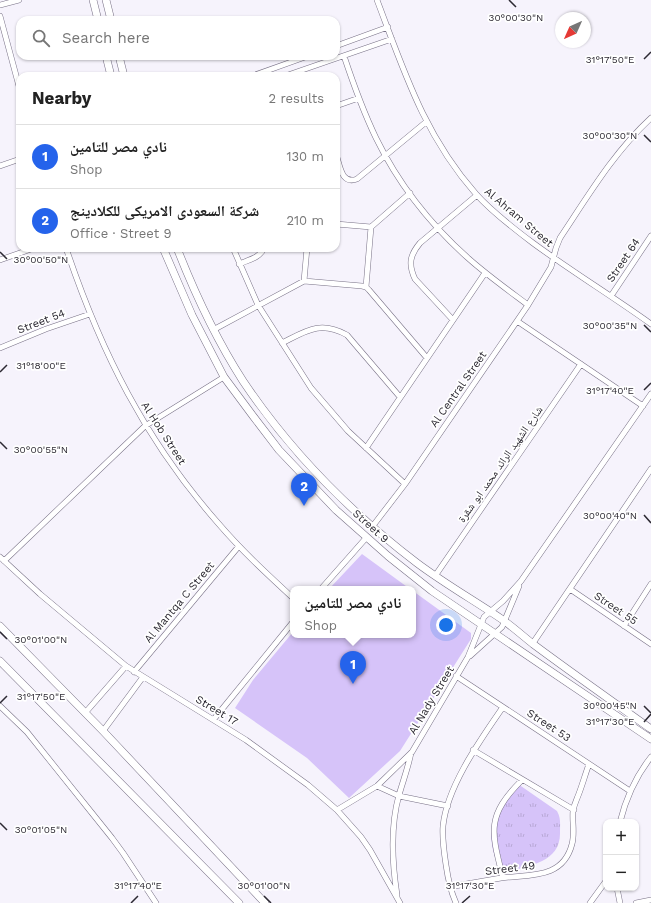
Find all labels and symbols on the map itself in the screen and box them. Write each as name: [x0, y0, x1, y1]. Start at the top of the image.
text: 30°00'30"N: [489, 12, 543, 23]
north arrow: [555, 12, 591, 48]
text: 31°17'50"E: [586, 54, 634, 65]
text: 30°00'30"N: [583, 130, 637, 141]
street label: Al Ahram Street: [482, 185, 556, 250]
street label: Street 64: [604, 236, 643, 285]
text: 30°00'50"N: [14, 254, 68, 265]
street label: Street 54: [16, 306, 67, 336]
text: 30°00'35"N: [583, 320, 637, 331]
street label: Al Central Street: [427, 349, 490, 430]
text: 31°18'00"E: [16, 360, 66, 371]
text: 31°17'40"E: [586, 385, 634, 396]
street label: Al Hob Street: [138, 399, 189, 467]
street label: شارع الشهيد الرائد محمد ابو شقرة: [455, 404, 546, 525]
text: 30°00'55"N: [14, 444, 68, 455]
pin: 2: [291, 473, 317, 506]
street label: Street 9: [350, 507, 391, 546]
text: 30°00'40"N: [583, 510, 637, 521]
street label: Al Mantqa C Street: [142, 559, 217, 646]
street label: Street 55: [591, 589, 640, 628]
your location: [436, 615, 456, 635]
text: 30°01'00"N: [15, 634, 67, 645]
pin: 1: [340, 651, 366, 684]
street label: Al Nady Street: [406, 663, 457, 737]
text: 31°17'50"E: [17, 691, 65, 702]
street label: Street 17: [193, 693, 240, 728]
text: 30°00'45"N: [583, 700, 637, 711]
street label: Street 53: [524, 706, 573, 744]
text: 31°17'30"E: [586, 716, 634, 727]
text: 30°01'05"N: [15, 824, 67, 835]
street label: Street 49: [484, 859, 536, 878]
text: 31°17'40"E: [114, 880, 162, 891]
text: 30°01'00"N: [238, 880, 290, 891]
text: 31°17'30"E: [446, 880, 494, 891]

